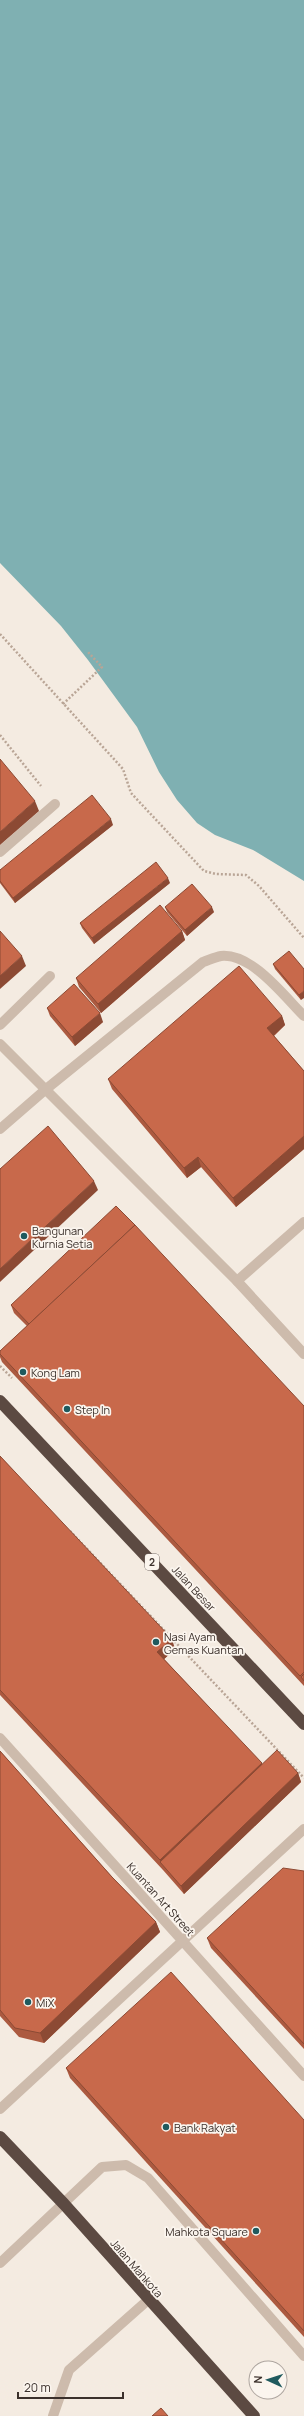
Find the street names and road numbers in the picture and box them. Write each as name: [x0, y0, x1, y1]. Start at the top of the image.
road number: 2: [145, 1554, 159, 1570]
street label: Jalan Besar: [169, 1562, 219, 1614]
street label: Kuantan Art Street: [124, 1859, 198, 1939]
street label: Jalan Mahkota: [107, 2236, 167, 2300]

